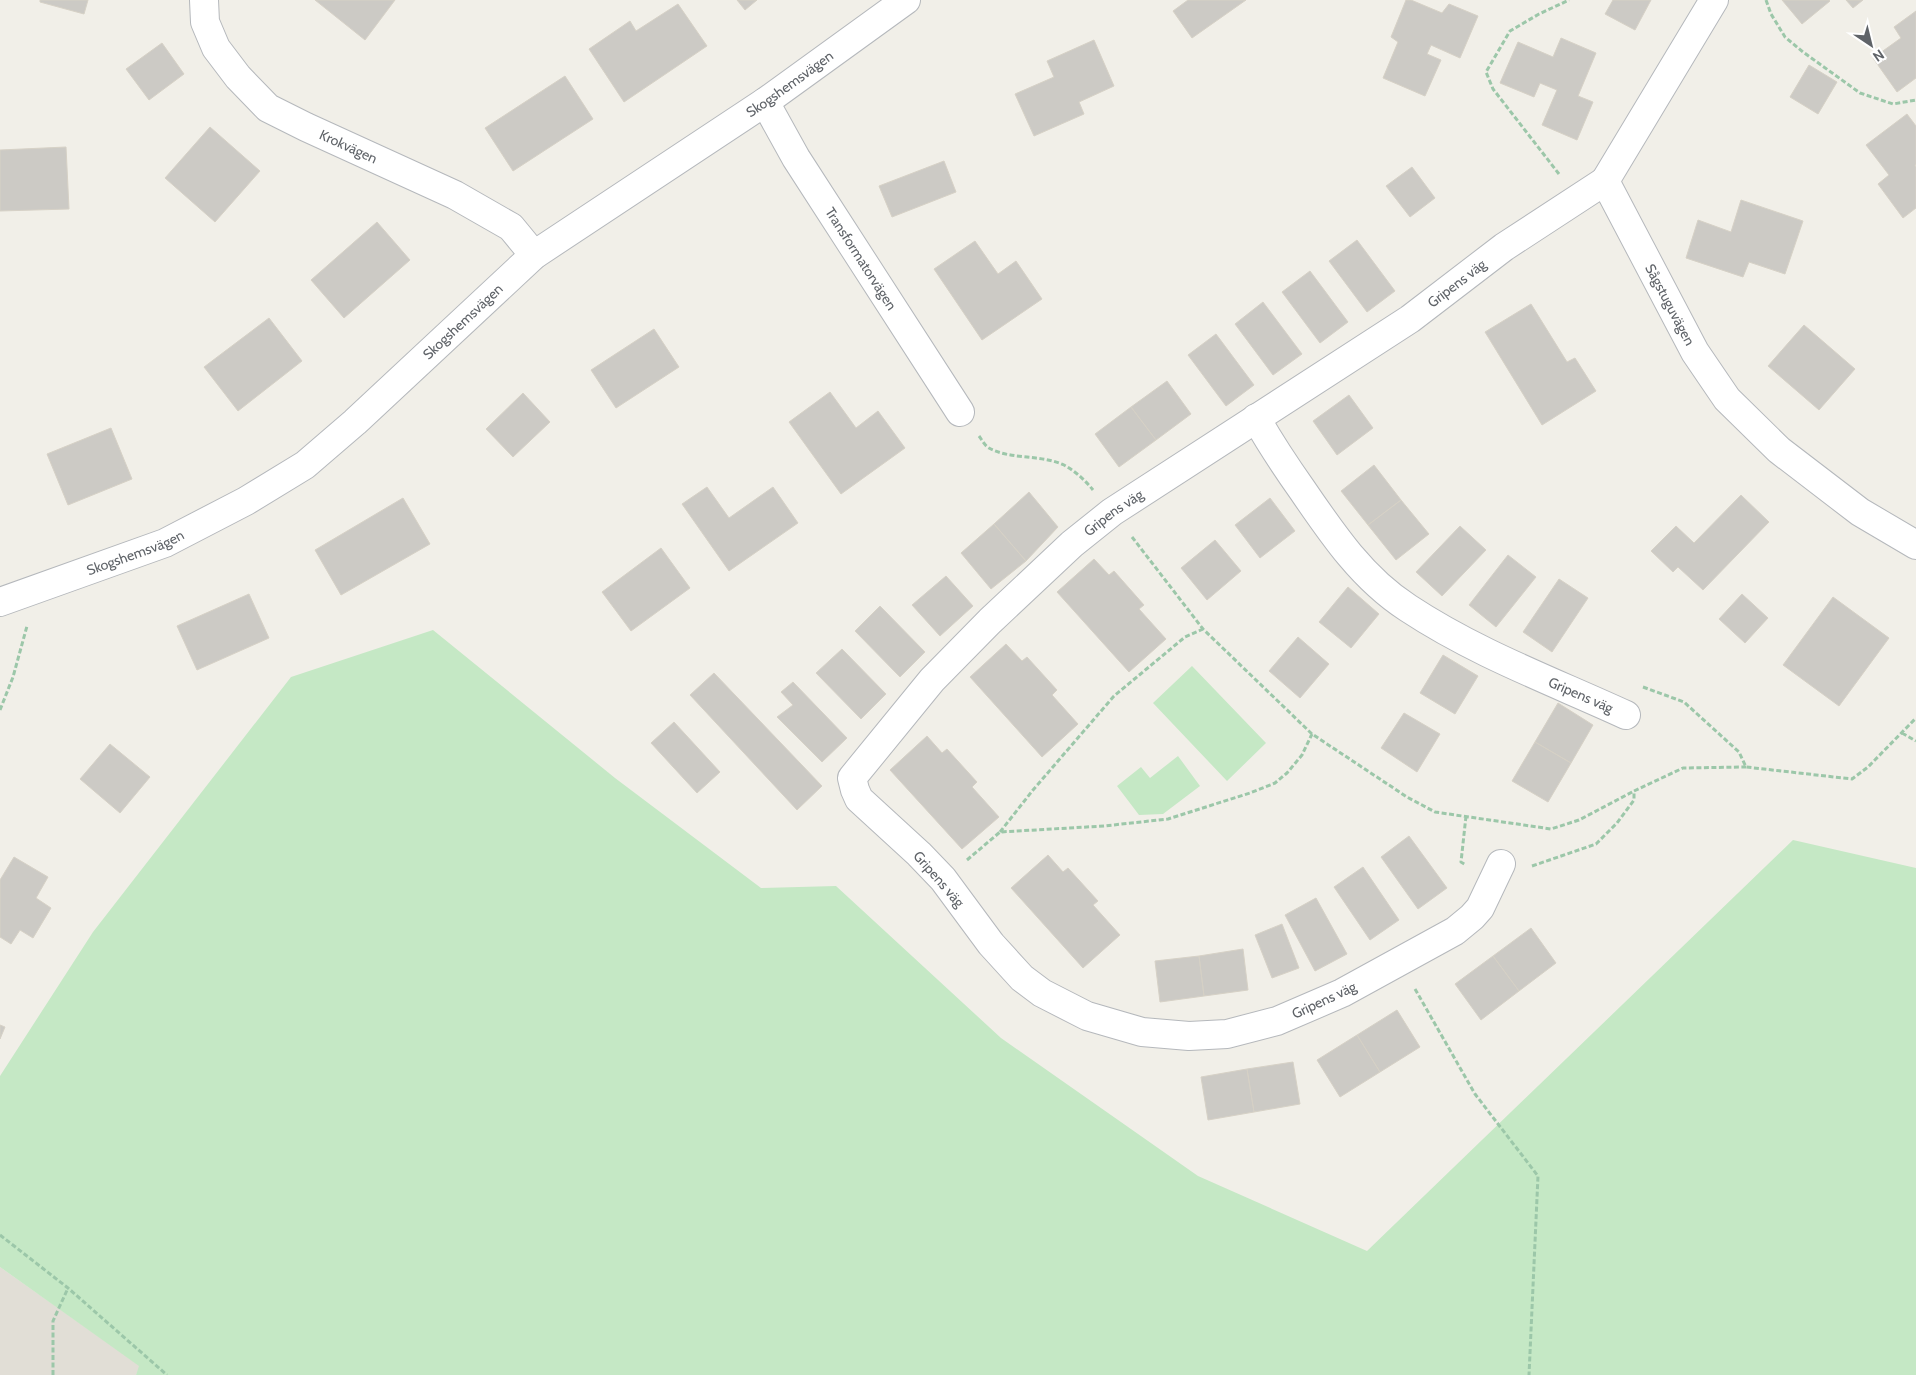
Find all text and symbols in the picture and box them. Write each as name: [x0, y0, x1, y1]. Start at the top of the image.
north arrow: [1846, 20, 1896, 70]
text: N: [1869, 45, 1888, 66]
street label: Skogshemsvägen: [743, 47, 837, 121]
street label: Krokvägen: [317, 125, 380, 167]
street label: Transformatorvägen: [821, 204, 901, 314]
street label: Gripens väg: [1424, 255, 1490, 311]
street label: Sågstuguvägen: [1641, 261, 1699, 349]
street label: Skogshemsvägen: [419, 280, 507, 363]
street label: Gripens väg: [1080, 485, 1147, 540]
street label: Skogshemsvägen: [84, 526, 187, 579]
street label: Gripens väg: [1546, 673, 1617, 718]
street label: Gripens väg: [910, 847, 969, 912]
street label: Gripens väg: [1289, 977, 1360, 1023]

